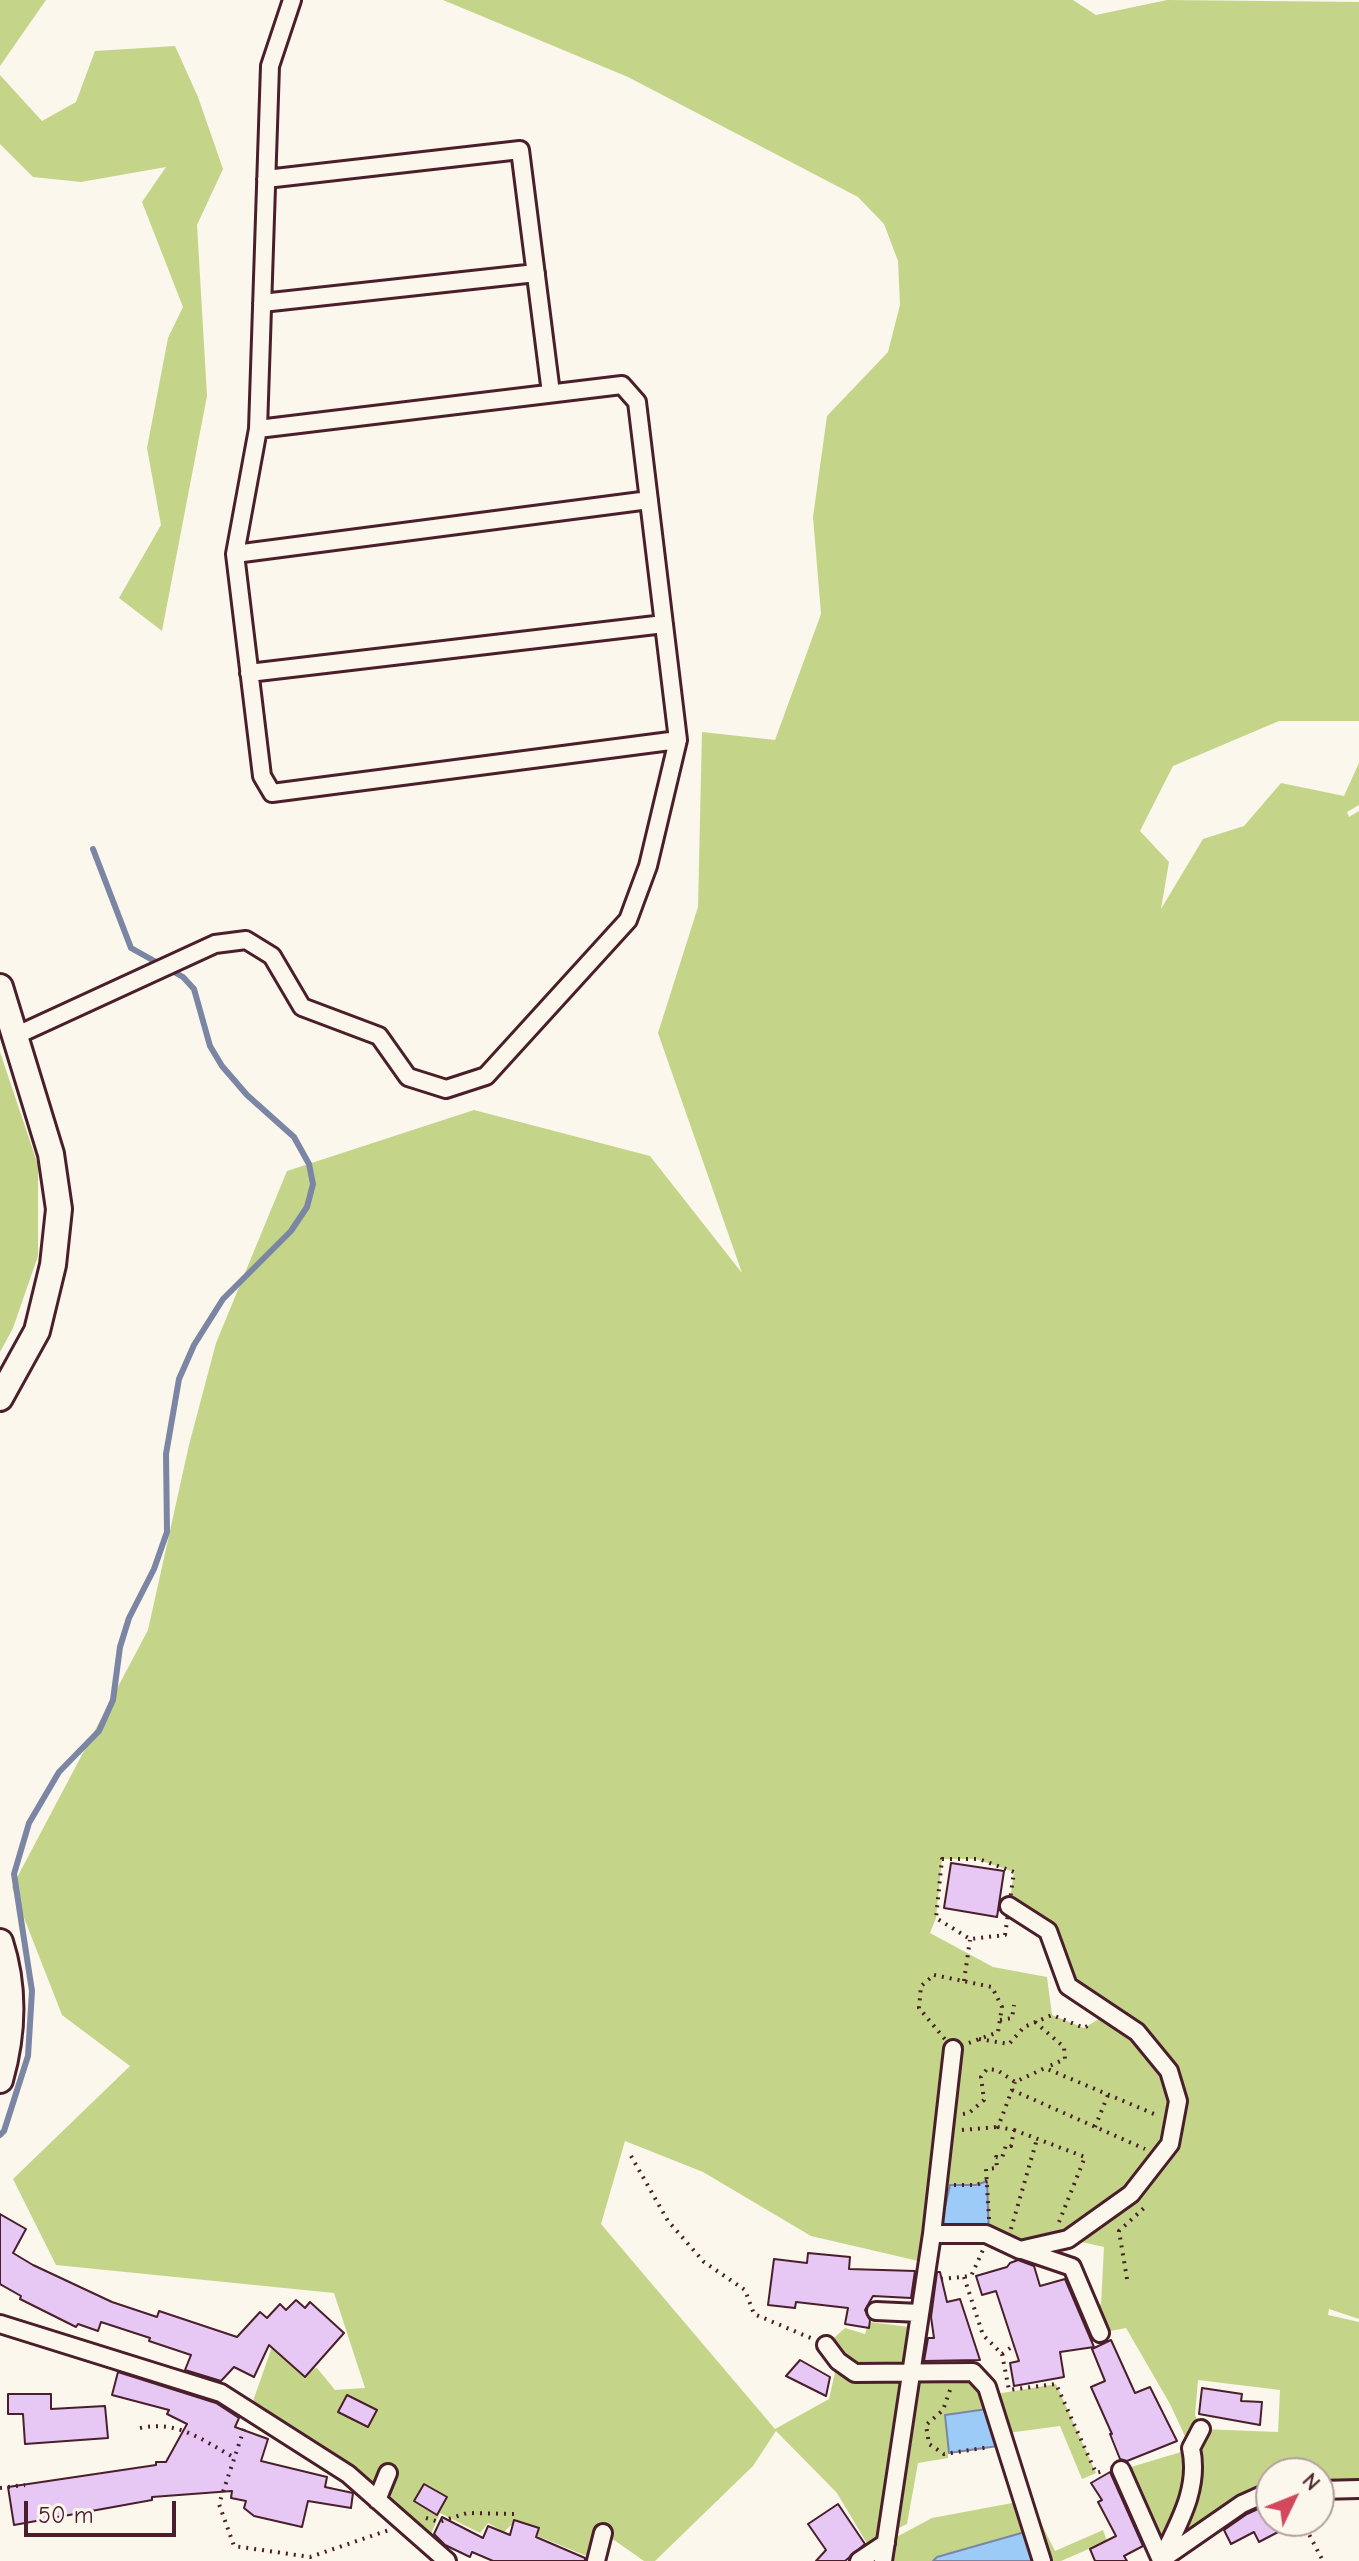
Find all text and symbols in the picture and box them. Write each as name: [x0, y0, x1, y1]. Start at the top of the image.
north arrow: [1255, 2457, 1335, 2537]
text: N: [1297, 2468, 1325, 2496]
scale bar: [28, 2485, 180, 2535]
text: 50 m: [38, 2501, 94, 2529]

